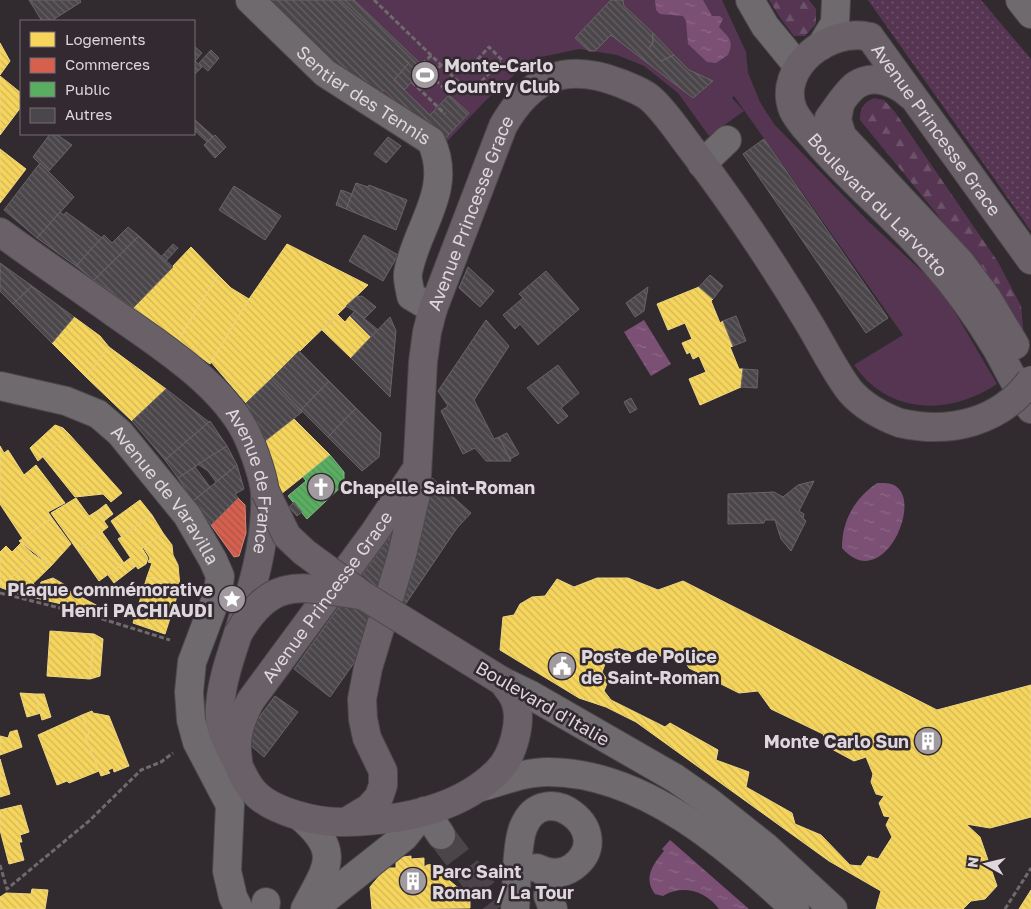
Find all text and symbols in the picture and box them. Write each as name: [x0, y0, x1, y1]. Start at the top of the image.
legend: [20, 20, 195, 135]
text: Logements: [65, 30, 145, 48]
street label: Avenue Princesse Grace: [867, 39, 1006, 220]
street label: Sentier des Tennis: [292, 41, 435, 149]
place label: Monte-Carlo Country Club: [444, 54, 560, 97]
text: Commerces: [65, 55, 150, 73]
sports icon: Monte-Carlo Country Club: [410, 60, 440, 90]
text: Public: [65, 80, 110, 98]
text: Autres: [65, 105, 112, 123]
street label: Avenue Princesse Grace: [423, 111, 518, 313]
street label: Boulevard du Larvotto: [804, 128, 953, 281]
street label: Avenue de France: [222, 402, 276, 556]
street label: Avenue de Varavilla: [107, 420, 224, 568]
church icon: Chapelle Saint-Roman: [306, 472, 336, 502]
place label: Chapelle Saint-Roman: [340, 476, 535, 498]
street label: Avenue Princesse Grace: [257, 507, 397, 687]
place label: Plaque commémorative Henri PACHIAUDI: [7, 578, 213, 621]
place icon: Plaque commémorative Henri PACHIAUDI: [217, 584, 247, 614]
place label: Poste de Police de Saint-Roman: [581, 645, 719, 688]
public building icon: Poste de Police de Saint-Roman: [547, 651, 577, 681]
street label: Boulevard d'Italie: [472, 656, 614, 750]
building icon: Monte Carlo Sun: [913, 726, 943, 756]
place label: Monte Carlo Sun: [764, 730, 909, 752]
north arrow: [961, 839, 1011, 889]
text: N: [963, 856, 982, 869]
place label: Parc Saint Roman / La Tour: [432, 860, 574, 903]
building icon: Parc Saint Roman / La Tour: [398, 866, 428, 896]

